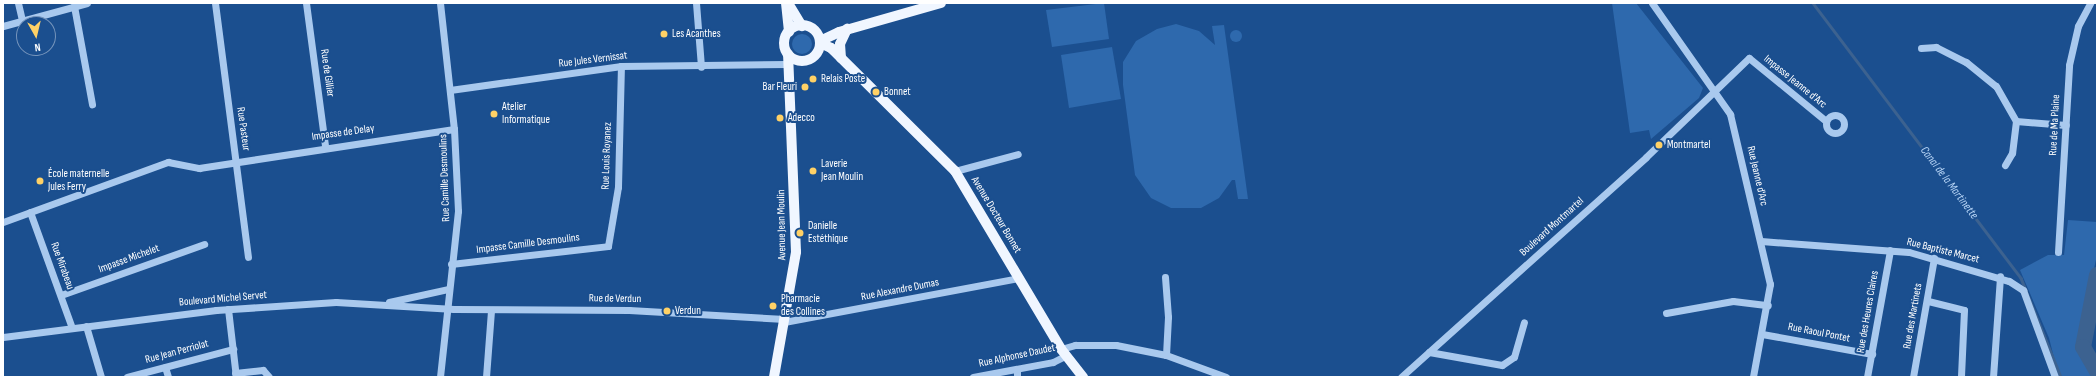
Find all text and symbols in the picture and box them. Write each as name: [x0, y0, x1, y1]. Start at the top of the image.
north arrow: [16, 16, 56, 56]
place label: Les Acanthes: [672, 27, 721, 41]
marker: Les Acanthes: [659, 29, 669, 39]
text: N: [34, 41, 41, 54]
street label: Rue de Gillier: [317, 48, 337, 98]
street label: Rue Jules Vernissat: [558, 49, 628, 71]
street label: Impasse Jeanne d'Arc: [1761, 53, 1829, 111]
place label: Relais Poste: [821, 72, 865, 86]
marker: Relais Poste: [808, 74, 818, 84]
place label: Bar Fleuri: [762, 80, 797, 94]
marker: Bar Fleuri: [800, 82, 810, 92]
place label: Bonnet: [884, 85, 911, 99]
marker: Bonnet: [871, 87, 881, 97]
street label: Rue de Ma Plaine: [2047, 94, 2063, 156]
place label: Atelier Informatique: [502, 101, 550, 127]
street label: Rue Pasteur: [233, 106, 253, 152]
marker: Atelier Informatique: [489, 109, 499, 119]
place label: Adecco: [788, 111, 815, 125]
marker: Adecco: [775, 113, 785, 123]
street label: Impasse de Delay: [311, 122, 375, 144]
street label: Rue Louis Royanez: [599, 122, 615, 190]
street label: Rue Camille Desmoulins: [437, 134, 453, 222]
place label: Montmartel: [1667, 138, 1711, 152]
marker: Montmartel: [1654, 140, 1664, 150]
water label: Canal de la Martinette: [1917, 144, 1981, 222]
street label: Rue Jeanne d'Arc: [1744, 145, 1770, 207]
place label: Laverie Jean Moulin: [821, 158, 863, 184]
marker: Laverie Jean Moulin: [808, 166, 818, 176]
place label: École maternelle Jules Ferry: [48, 168, 109, 194]
street label: Avenue Docteur Bonnet: [968, 174, 1024, 256]
marker: École maternelle Jules Ferry: [35, 176, 45, 186]
street label: Avenue Jean Moulin: [775, 190, 789, 260]
street label: Boulevard Montmartel: [1517, 195, 1587, 259]
place label: Danielle Estéthique: [808, 220, 848, 246]
marker: Danielle Estéthique: [795, 228, 805, 238]
street label: Impasse Camille Desmoulins: [476, 231, 580, 257]
street label: Rue Baptiste Marcet: [1905, 236, 1981, 266]
street label: Rue Mirabeau: [47, 241, 77, 291]
street label: Impasse Michelet: [97, 242, 161, 276]
street label: Rue des Heures Claires: [1854, 270, 1882, 354]
street label: Rue Alexandre Dumas: [860, 276, 940, 304]
street label: Rue des Martinets: [1901, 282, 1925, 350]
street label: Boulevard Michel Servet: [178, 289, 268, 309]
street label: Rue de Verdun: [589, 292, 641, 306]
place label: Pharmacie des Collines: [781, 293, 825, 319]
marker: Pharmacie des Collines: [768, 301, 778, 311]
place label: Verdun: [675, 304, 701, 318]
marker: Verdun: [662, 306, 672, 316]
street label: Rue Raoul Pontet: [1787, 321, 1851, 345]
street label: Rue Jean Perriolat: [144, 337, 210, 367]
street label: Rue Alphonse Daudet: [978, 341, 1056, 371]

